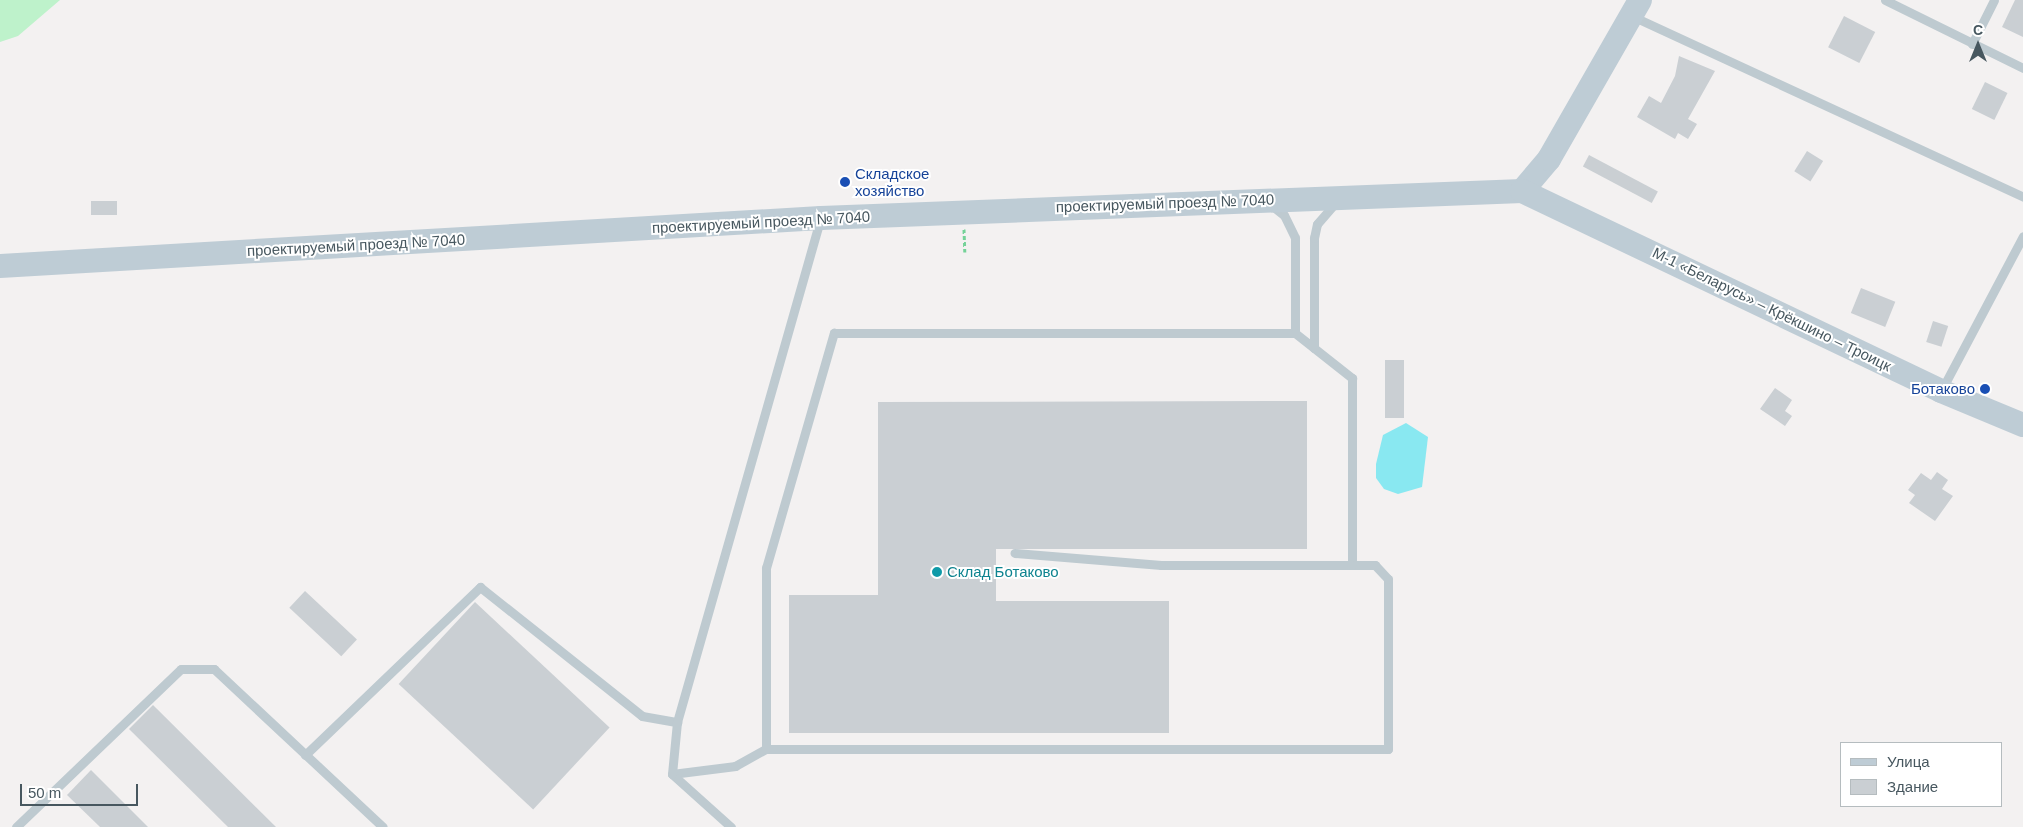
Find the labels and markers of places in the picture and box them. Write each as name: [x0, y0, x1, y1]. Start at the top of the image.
place label: Складское хозяйство: [855, 164, 929, 199]
marker: Складское хозяйство: [839, 176, 851, 188]
place label: Ботаково: [1911, 380, 1975, 398]
marker: Ботаково: [1979, 383, 1991, 395]
place label: Склад Ботаково: [947, 563, 1059, 581]
marker: Склад Ботаково: [931, 566, 943, 578]

